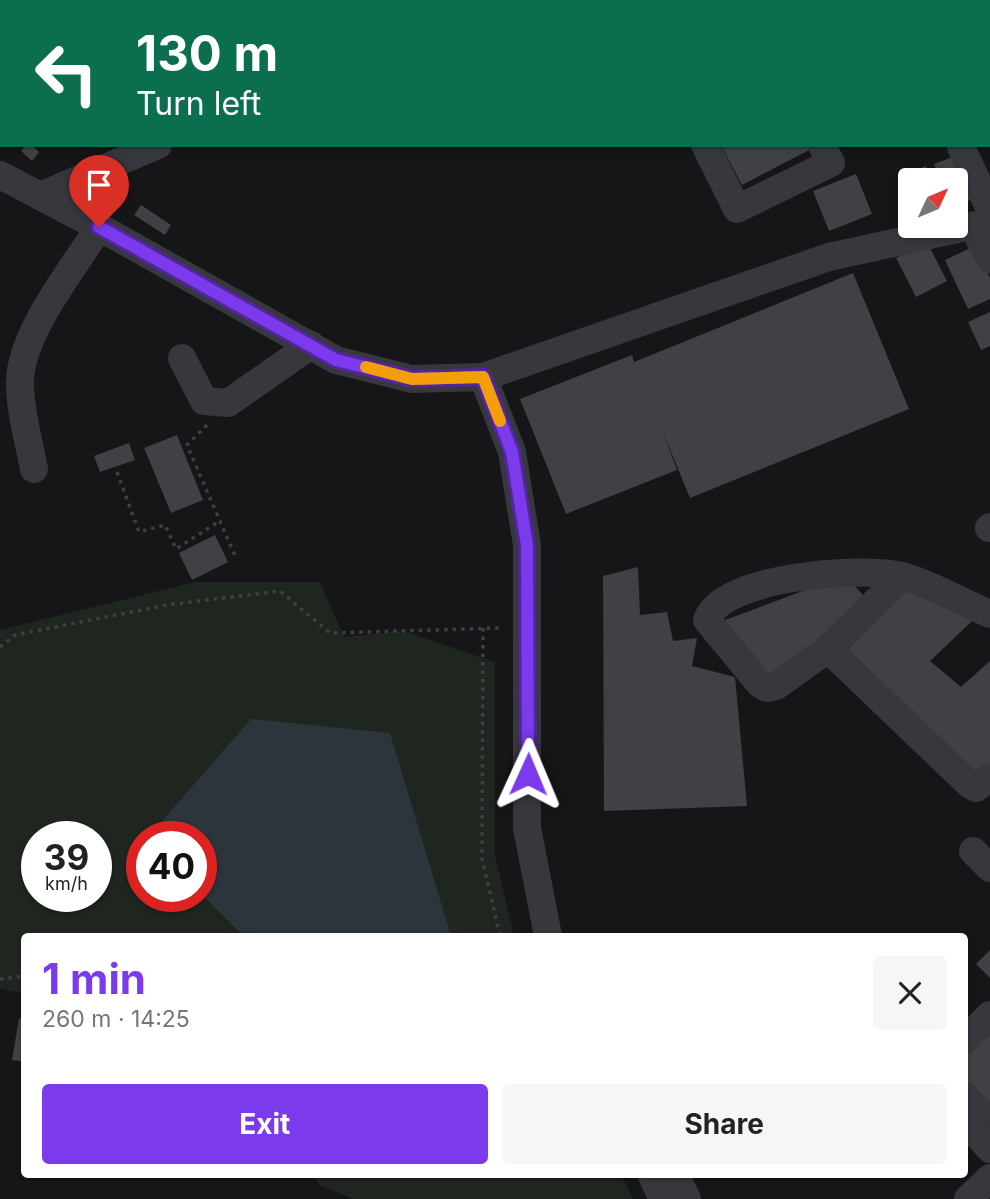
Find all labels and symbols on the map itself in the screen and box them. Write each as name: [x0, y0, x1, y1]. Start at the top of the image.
pin: [69, 155, 129, 227]
north arrow: [898, 168, 968, 238]
position arrow: [491, 737, 565, 811]
speed limit sign: 40: [126, 821, 217, 912]

